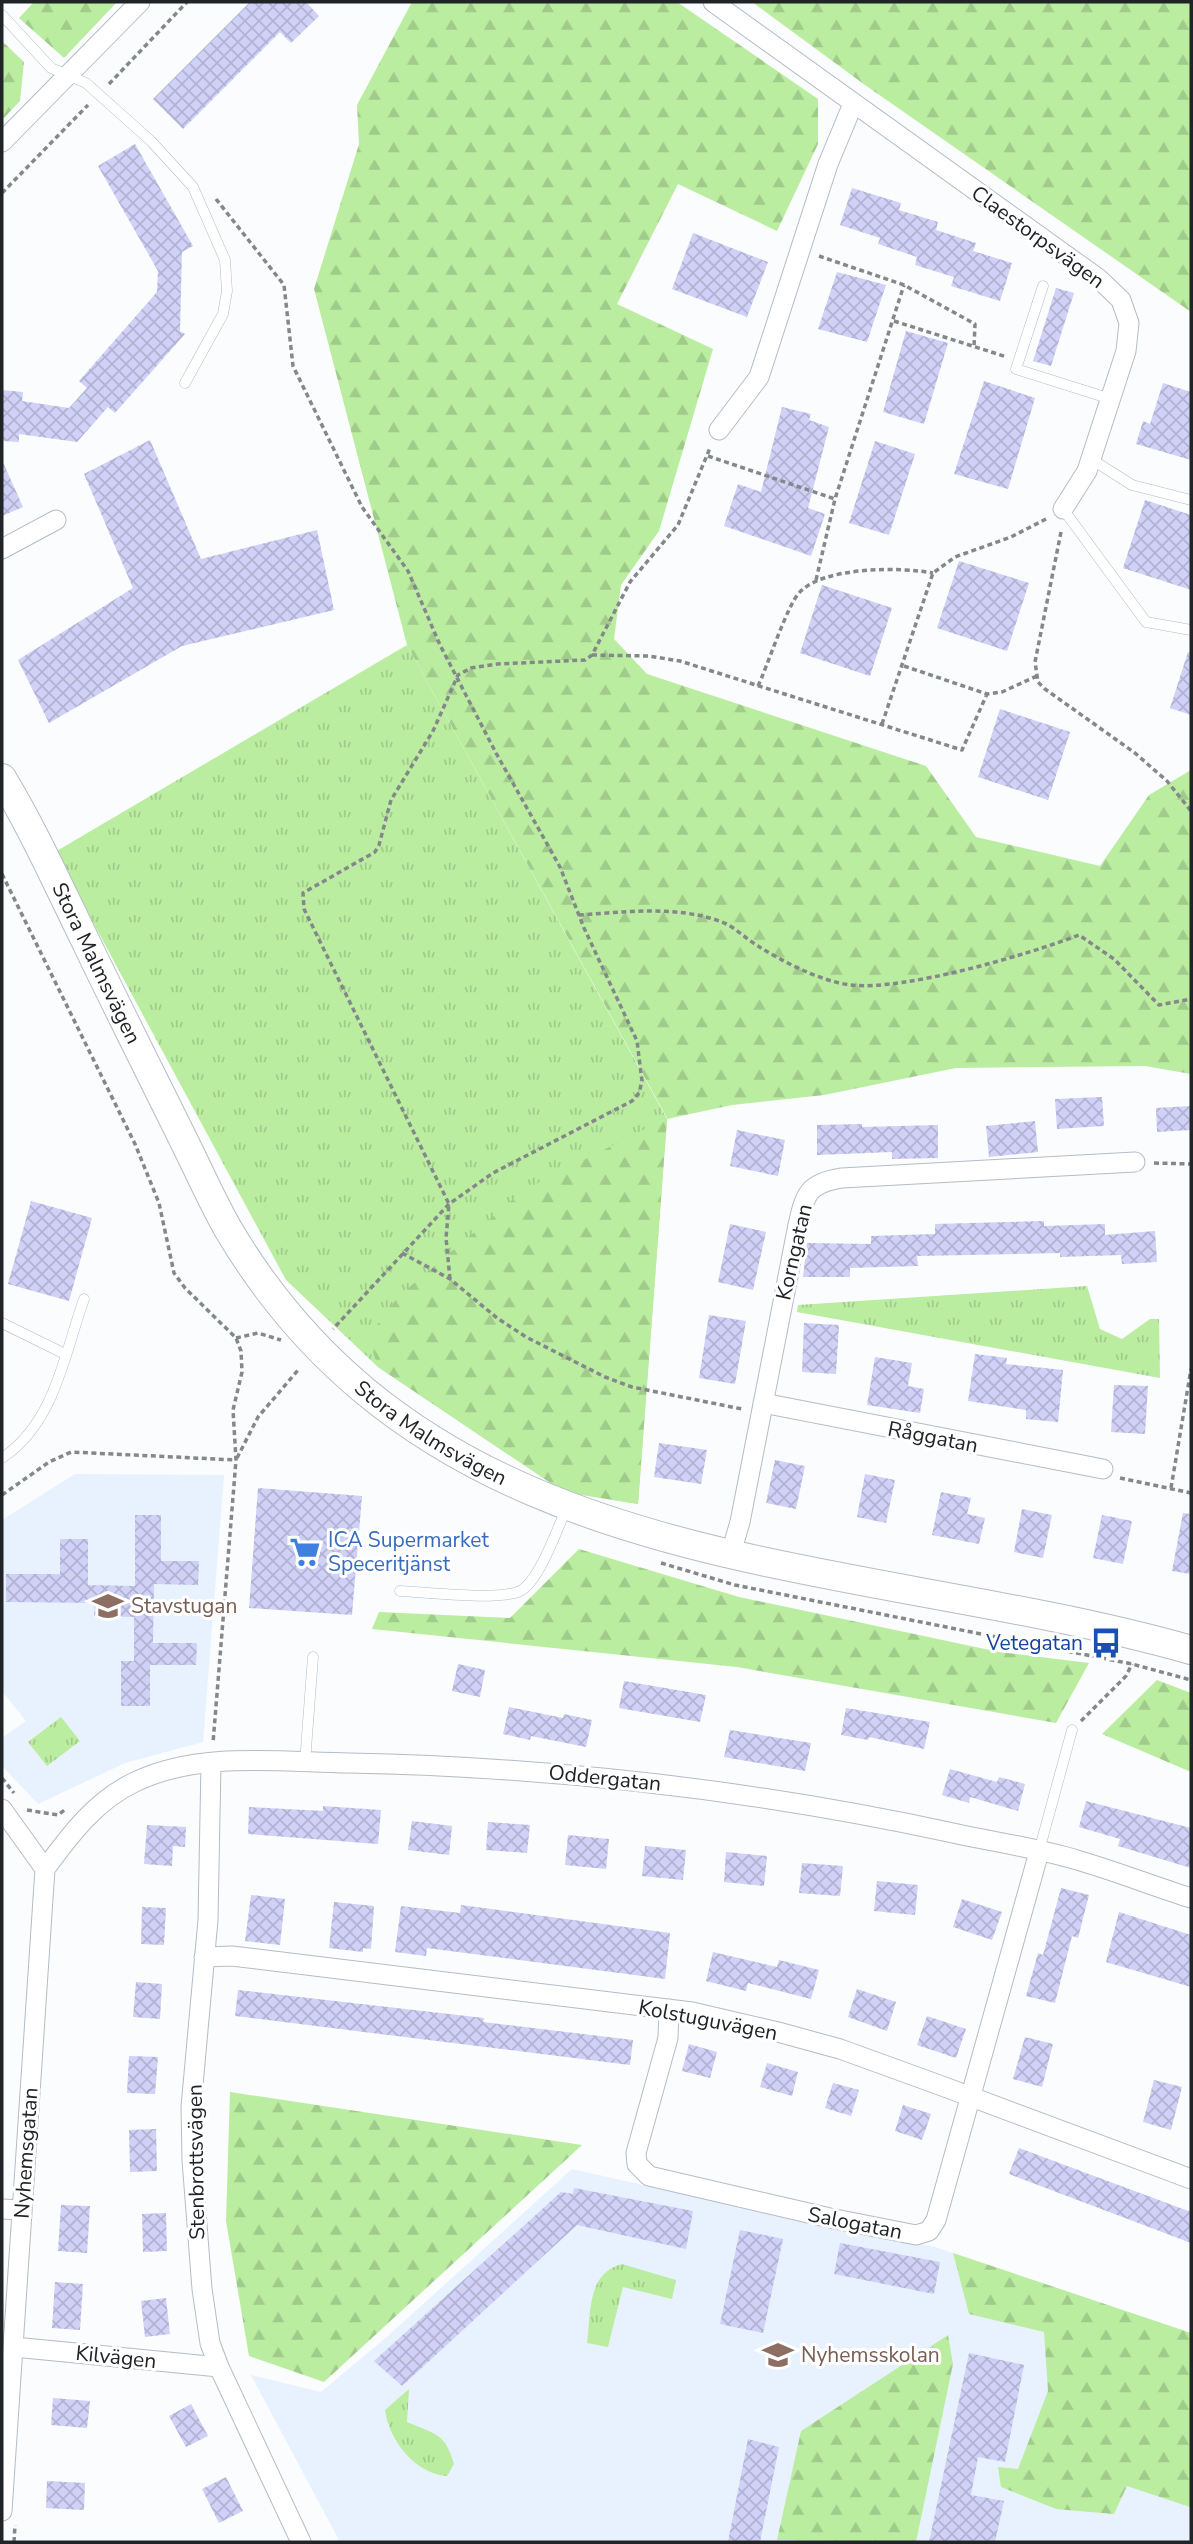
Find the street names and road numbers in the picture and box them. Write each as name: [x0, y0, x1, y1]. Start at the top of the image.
street label: Claestorpsvägen: [966, 179, 1110, 295]
street label: Stora Malmsvägen: [45, 878, 148, 1049]
street label: Korngatan: [769, 1201, 819, 1303]
street label: Stora Malmsvägen: [348, 1374, 511, 1492]
street label: Råggatan: [886, 1415, 980, 1459]
street label: Oddergatan: [547, 1758, 663, 1798]
street label: Kolstuguvägen: [636, 1993, 780, 2047]
street label: Stenbrottsvägen: [181, 2084, 211, 2240]
street label: Nyhemsgatan: [7, 2087, 45, 2219]
street label: Salogatan: [805, 2200, 905, 2246]
street label: Kilvägen: [74, 2339, 158, 2375]

